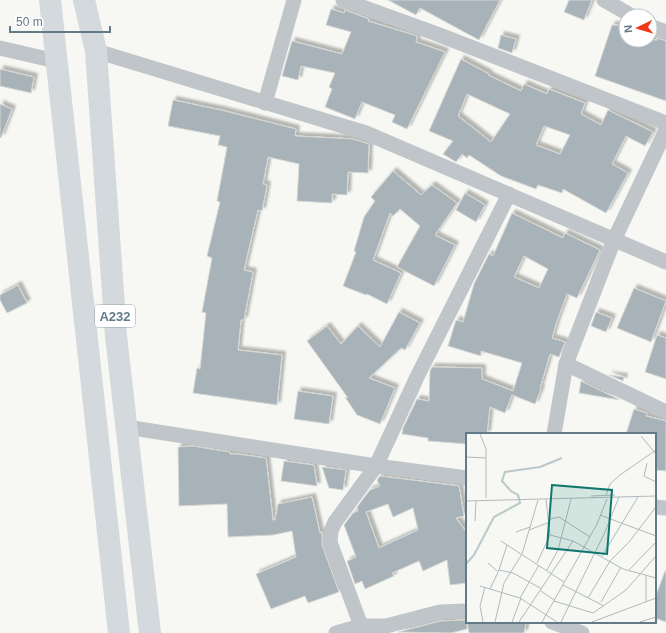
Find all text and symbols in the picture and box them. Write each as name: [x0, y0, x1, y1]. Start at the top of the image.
scale bar: [10, 8, 110, 34]
north arrow: [618, 8, 658, 48]
text: 50 m: [16, 15, 43, 29]
text: N: [622, 24, 634, 33]
road number: A232: [95, 305, 135, 327]
inset map: [466, 433, 656, 623]

